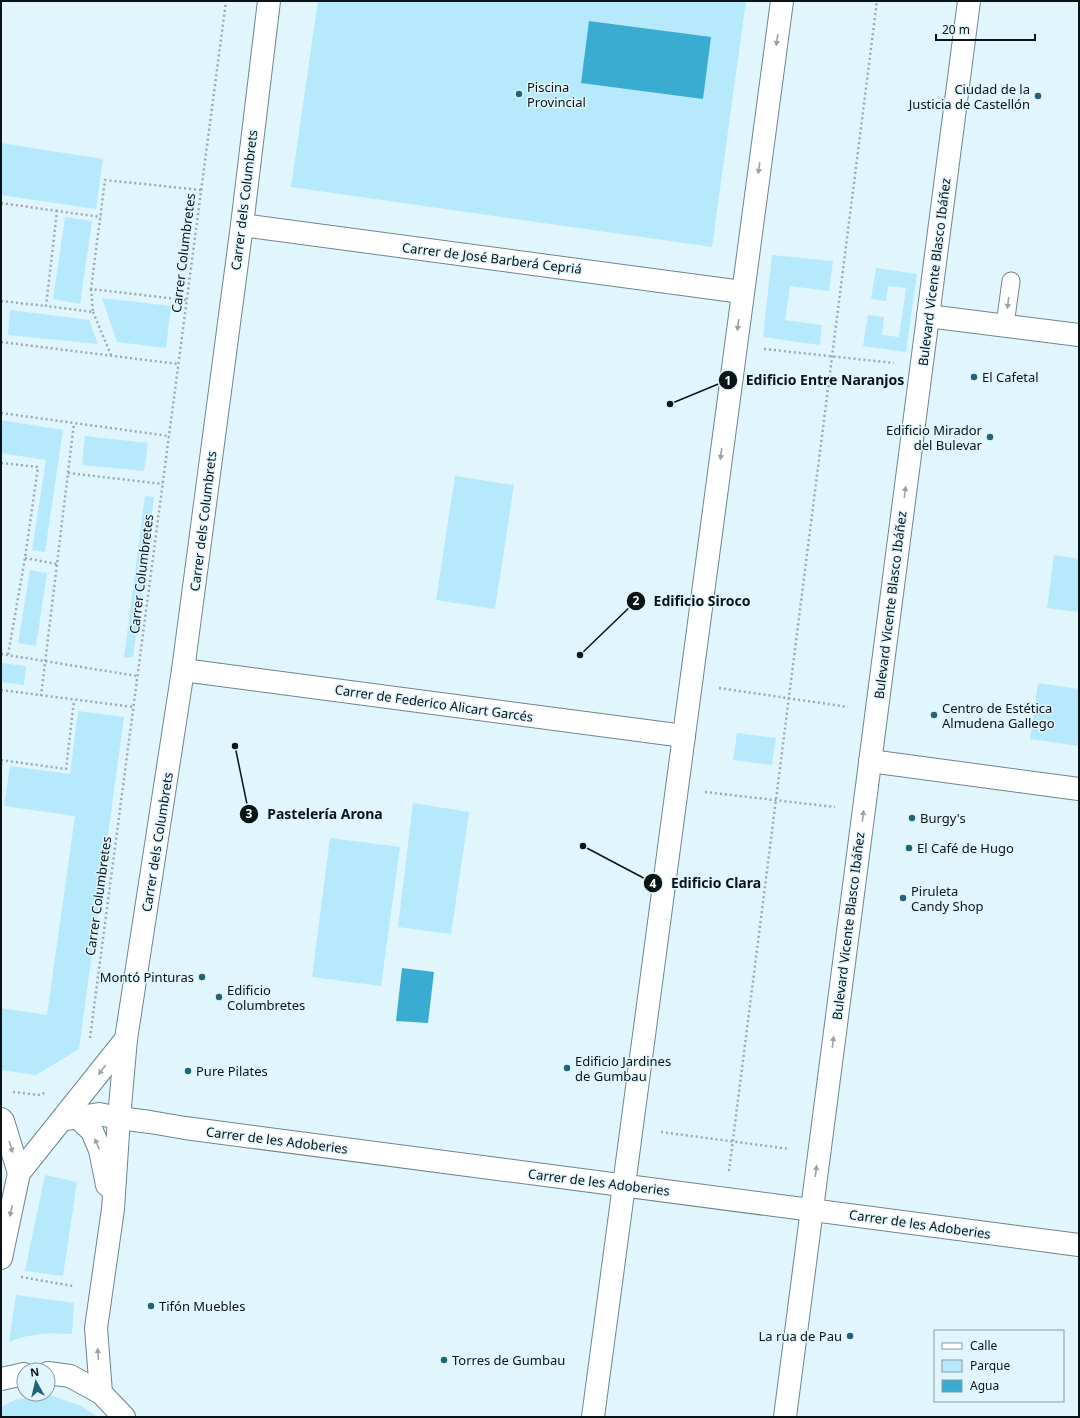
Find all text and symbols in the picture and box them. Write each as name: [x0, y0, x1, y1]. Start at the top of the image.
scale bar: [936, 16, 1035, 42]
text: 20 m: [942, 21, 970, 38]
one-way arrow: [774, 34, 780, 46]
place label: Piscina Provincial: [527, 78, 586, 111]
place label: Ciudad de la Justicia de Castellón: [907, 80, 1030, 113]
marker: Piscina Provincial: [514, 89, 524, 99]
marker: Ciudad de la Justicia de Castellón: [1033, 91, 1043, 101]
street label: Carrer dels Columbrets: [226, 129, 262, 271]
one-way arrow: [756, 162, 762, 175]
street label: Bulevard Vicente Blasco Ibáñez: [914, 177, 954, 367]
street label: Carrer Columbretes: [167, 192, 199, 314]
street label: Carrer de José Barberá Cepriá: [401, 238, 583, 278]
one-way arrow: [1005, 297, 1011, 309]
one-way arrow: [735, 319, 741, 331]
callout: Edificio Entre Naranjos: [718, 367, 912, 393]
place label: El Cafetal: [982, 368, 1039, 386]
text: Edificio Entre Naranjos: [746, 370, 904, 389]
text: 1: [725, 372, 731, 389]
marker: El Cafetal: [969, 372, 979, 382]
place label: Edificio Mirador del Bulevar: [886, 421, 983, 454]
marker: Edificio Mirador del Bulevar: [985, 432, 995, 442]
one-way arrow: [718, 448, 724, 460]
street label: Carrer dels Columbrets: [185, 450, 221, 592]
one-way arrow: [902, 486, 908, 499]
street label: Bulevard Vicente Blasco Ibáñez: [870, 510, 910, 700]
street label: Carrer Columbretes: [125, 513, 157, 635]
callout: Edificio Siroco: [626, 588, 759, 614]
text: Edificio Siroco: [654, 591, 751, 610]
text: 2: [633, 592, 640, 609]
street label: Carrer de Federico Alicart Garcés: [334, 680, 534, 726]
place label: Centro de Estética Almudena Gallego: [942, 699, 1055, 732]
marker: Centro de Estética Almudena Gallego: [929, 710, 939, 720]
street label: Carrer dels Columbrets: [137, 771, 177, 913]
callout: Pastelería Arona: [239, 801, 391, 827]
text: Pastelería Arona: [267, 804, 383, 823]
text: 3: [246, 805, 253, 822]
place label: Burgy's: [920, 809, 966, 827]
one-way arrow: [860, 810, 866, 822]
marker: Burgy's: [907, 813, 917, 823]
street label: Bulevard Vicente Blasco Ibáñez: [828, 831, 868, 1021]
street label: Carrer Columbretes: [81, 835, 115, 957]
place label: El Café de Hugo: [917, 839, 1014, 857]
marker: El Café de Hugo: [904, 843, 914, 853]
callout: Edificio Clara: [643, 870, 769, 896]
text: Edificio Clara: [671, 873, 761, 892]
text: 4: [650, 875, 657, 892]
place label: Piruleta Candy Shop: [911, 882, 984, 915]
marker: Piruleta Candy Shop: [898, 893, 908, 903]
place label: Montó Pinturas: [100, 968, 194, 986]
marker: Montó Pinturas: [197, 972, 207, 982]
place label: Edificio Columbretes: [227, 981, 305, 1014]
marker: Edificio Columbretes: [214, 992, 224, 1002]
one-way arrow: [830, 1036, 836, 1048]
place label: Edificio Jardines de Gumbau: [575, 1052, 671, 1085]
place label: Pure Pilates: [196, 1062, 268, 1080]
marker: Edificio Jardines de Gumbau: [562, 1063, 572, 1073]
one-way arrow: [97, 1064, 106, 1075]
marker: Pure Pilates: [183, 1066, 193, 1076]
street label: Carrer de les Adoberies: [205, 1122, 349, 1158]
one-way arrow: [94, 1138, 100, 1150]
one-way arrow: [8, 1141, 14, 1153]
street label: Carrer de les Adoberies: [527, 1164, 671, 1200]
one-way arrow: [813, 1165, 820, 1177]
one-way arrow: [8, 1205, 14, 1218]
street label: Carrer de les Adoberies: [848, 1205, 992, 1243]
place label: Tifón Muebles: [159, 1297, 245, 1315]
marker: Tifón Muebles: [146, 1301, 156, 1311]
place label: La rua de Pau: [759, 1327, 842, 1345]
legend: [934, 1330, 1064, 1402]
marker: La rua de Pau: [845, 1331, 855, 1341]
text: Calle: [970, 1337, 998, 1354]
one-way arrow: [95, 1348, 102, 1360]
place label: Torres de Gumbau: [452, 1351, 565, 1369]
marker: Torres de Gumbau: [439, 1355, 449, 1365]
text: Parque: [970, 1357, 1011, 1374]
north arrow: [16, 1362, 56, 1402]
text: N: [29, 1364, 40, 1380]
text: Agua: [970, 1377, 999, 1394]

